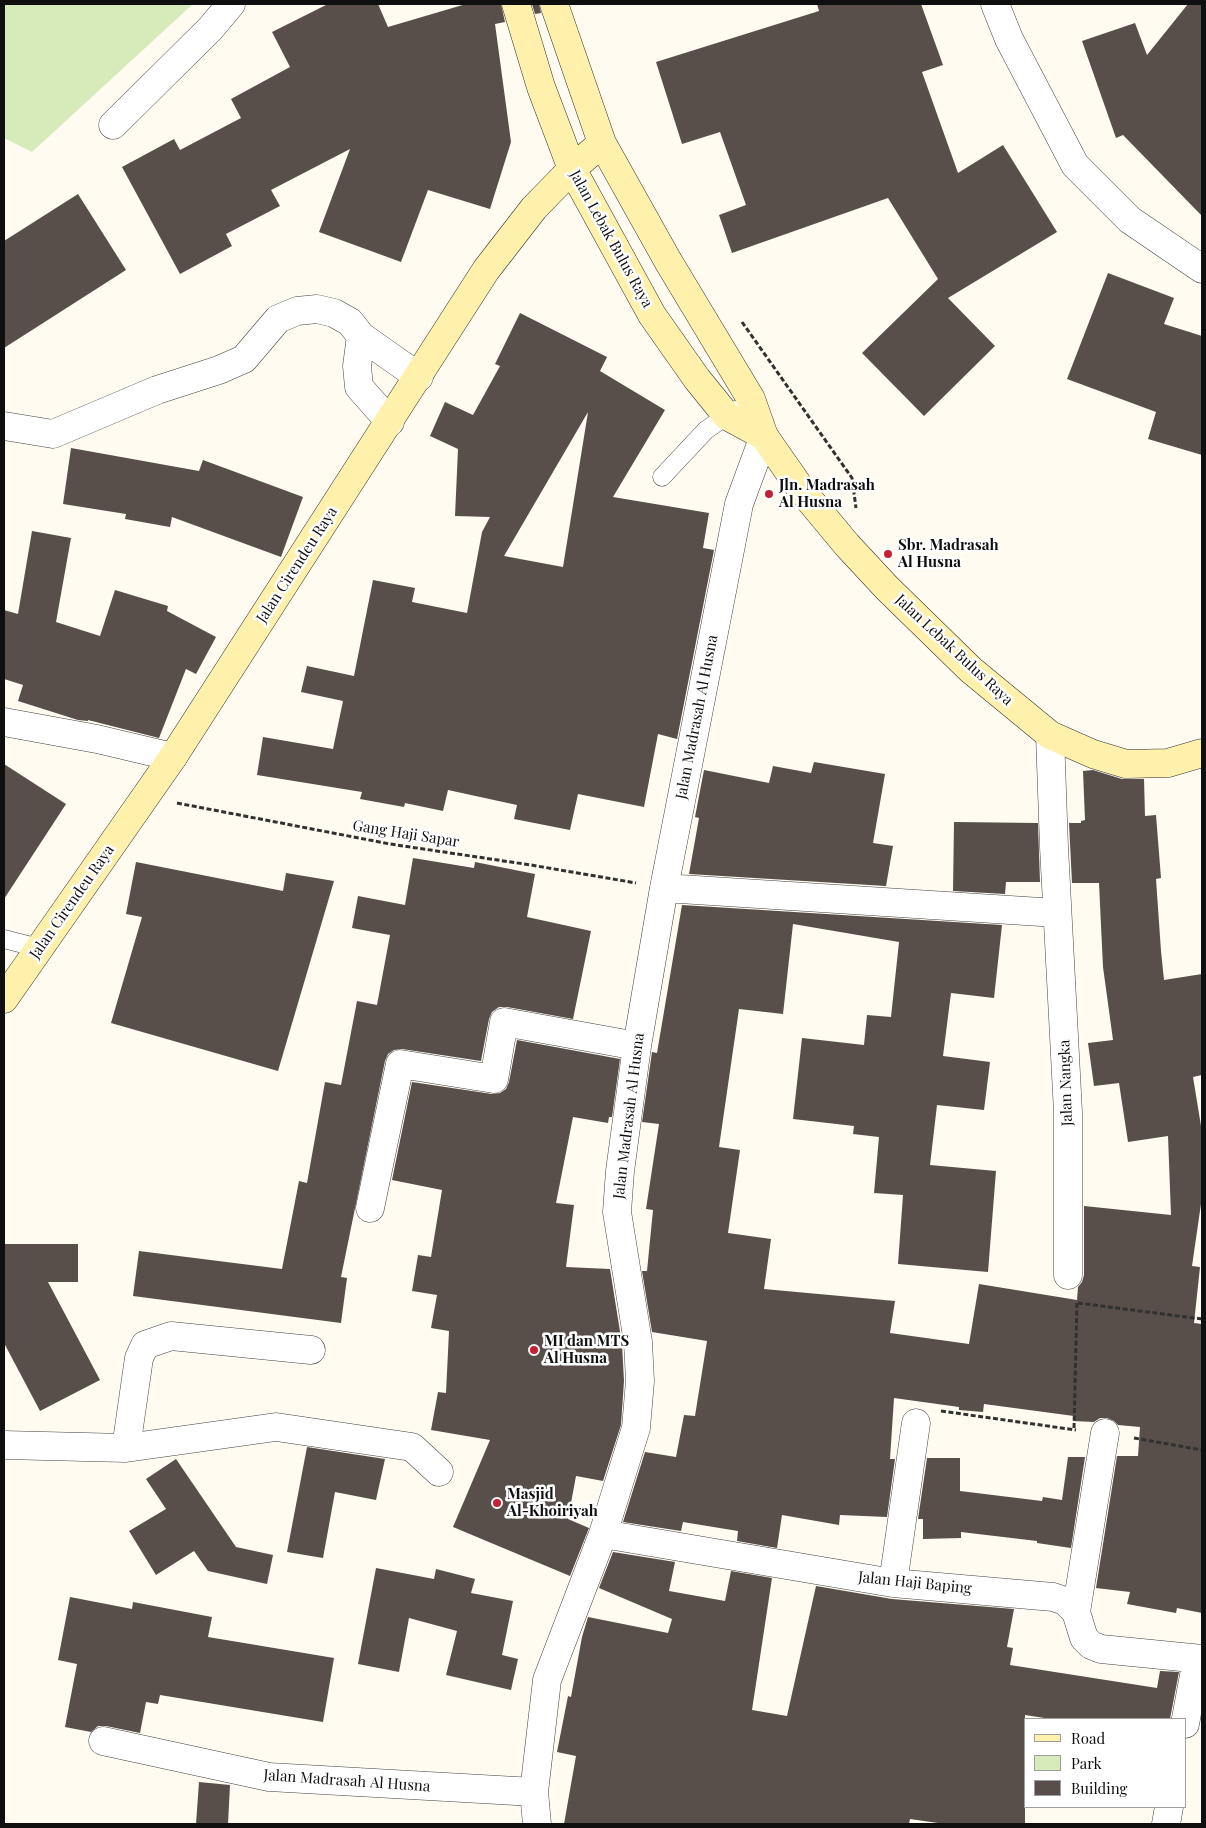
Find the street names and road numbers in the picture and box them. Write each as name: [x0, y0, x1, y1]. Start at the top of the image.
street label: Jalan Lebak Bulus Raya: [566, 167, 656, 311]
street label: Jalan Cirendeu Raya: [253, 504, 341, 626]
street label: Jalan Lebak Bulus Raya: [891, 591, 1017, 709]
street label: Jalan Madrasah Al Husna: [672, 633, 722, 801]
street label: Gang Haji Sapar: [351, 817, 461, 851]
street label: Jalan Cirendeu Raya: [26, 842, 118, 962]
street label: Jalan Madrasah Al Husna: [610, 1032, 648, 1200]
street label: Jalan Nangka: [1055, 1039, 1077, 1127]
street label: Jalan Haji Baping: [857, 1568, 973, 1598]
street label: Jalan Madrasah Al Husna: [263, 1766, 431, 1796]

